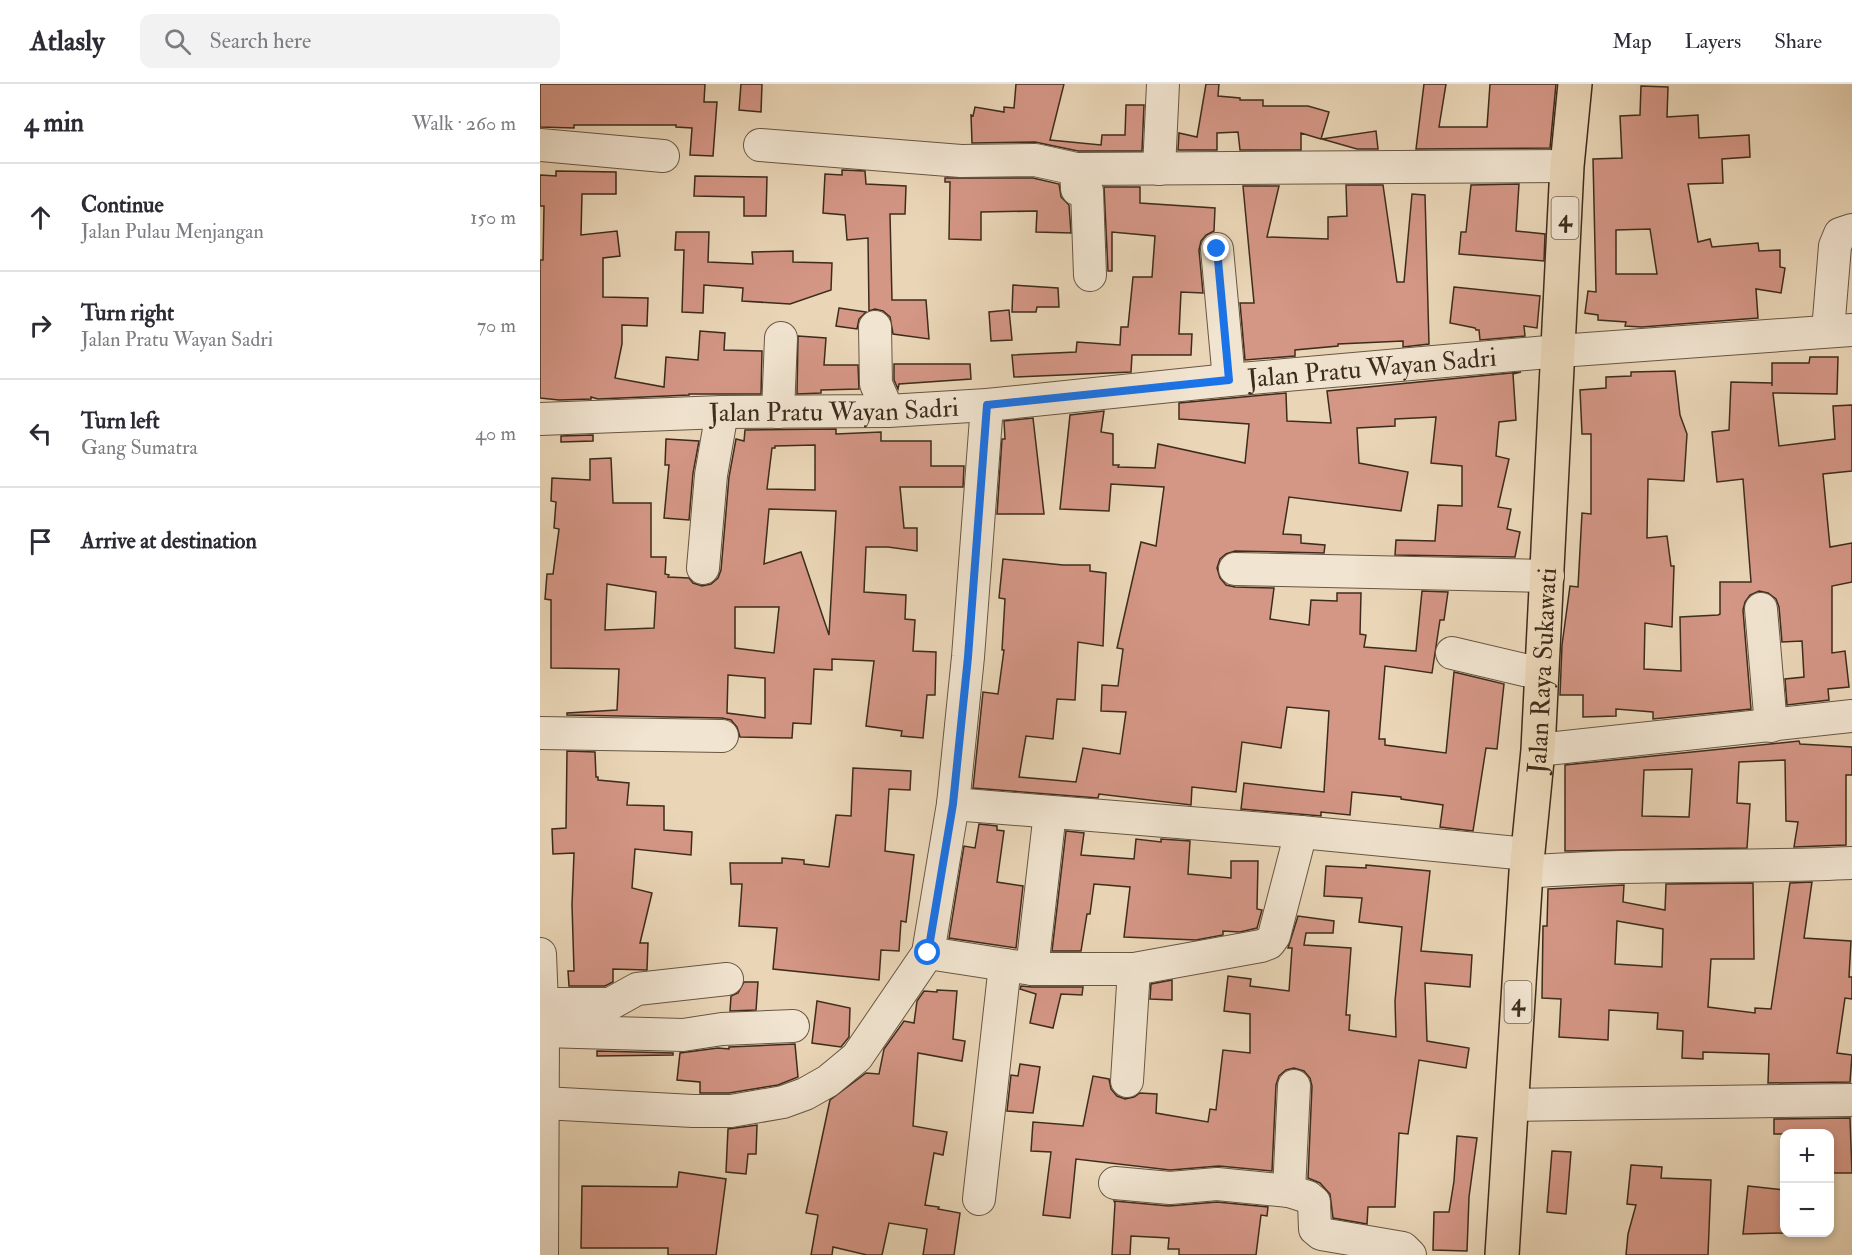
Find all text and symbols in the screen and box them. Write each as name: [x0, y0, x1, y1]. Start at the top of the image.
search box: [140, 14, 560, 68]
text: Atlasly: [30, 24, 104, 59]
icon: search: [161, 25, 194, 58]
text: Search here: [209, 27, 311, 55]
text: Map: [1612, 28, 1652, 55]
text: Layers: [1685, 28, 1741, 55]
text: Share: [1774, 28, 1822, 55]
text: 4 min: [24, 107, 84, 139]
text: Walk · 260 m: [412, 111, 516, 136]
text: Continue: [81, 191, 164, 219]
road number: 4: [1552, 197, 1578, 239]
icon: ahead: [24, 201, 57, 234]
text: 150 m: [470, 205, 516, 230]
text: Jalan Pulau Menjangan: [81, 219, 264, 244]
route end: [1203, 235, 1229, 261]
text: Turn right: [81, 299, 174, 327]
icon: right: [24, 309, 57, 342]
text: 70 m: [477, 313, 516, 338]
text: Jalan Pratu Wayan Sadri: [81, 327, 273, 352]
street label: Jalan Pratu Wayan Sadri: [1245, 342, 1498, 395]
street label: Jalan Pratu Wayan Sadri: [707, 392, 960, 430]
text: Turn left: [81, 407, 160, 435]
icon: left: [24, 417, 57, 450]
text: 40 m: [475, 421, 516, 446]
text: Gang Sumatra: [81, 435, 198, 460]
icon: arrive: [24, 525, 57, 558]
text: Arrive at destination: [81, 527, 257, 555]
street label: Jalan Raya Sukawati: [1521, 567, 1564, 776]
route start: [914, 939, 940, 965]
road number: 4: [1504, 981, 1532, 1023]
map controls: [1780, 1129, 1834, 1237]
button: +: [1780, 1129, 1834, 1183]
button: −: [1780, 1183, 1834, 1237]

